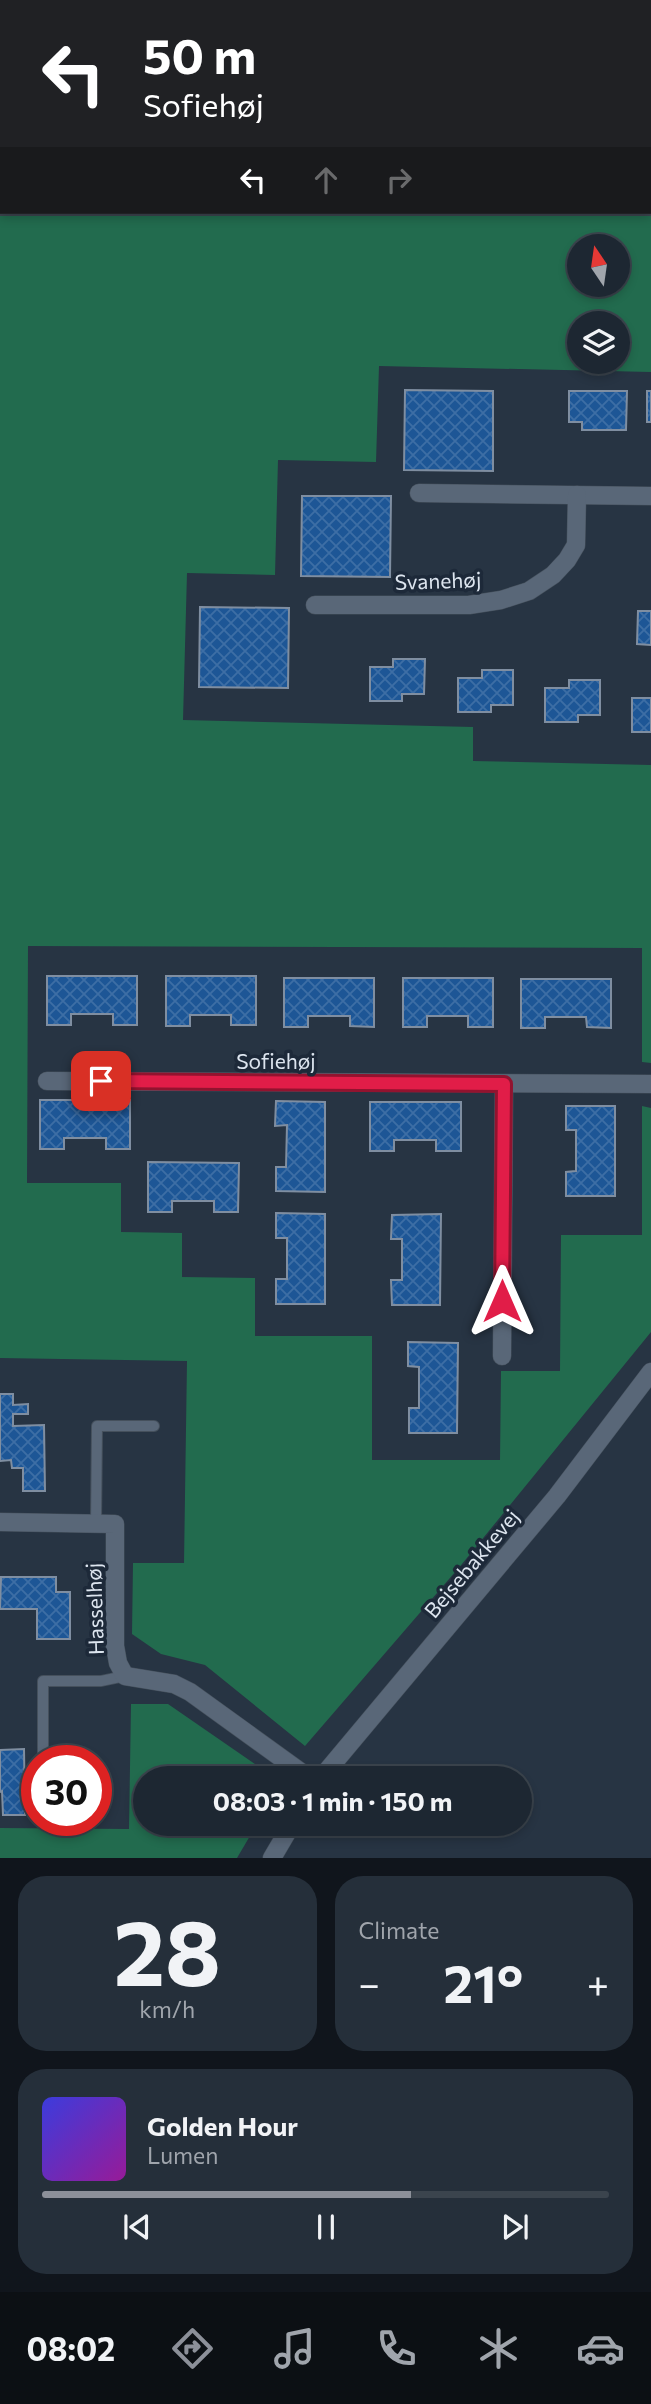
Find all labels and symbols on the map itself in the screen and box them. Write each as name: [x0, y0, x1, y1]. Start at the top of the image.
north arrow: [567, 234, 630, 298]
street label: Svanehøj: [394, 566, 482, 594]
street label: Sofiehøj: [236, 1048, 316, 1073]
pin: [71, 1051, 131, 1111]
position arrow: [465, 1264, 539, 1338]
street label: Bejsebakkevej: [418, 1504, 524, 1622]
street label: Hasselhøj: [80, 1563, 108, 1655]
speed limit sign: 30: [21, 1745, 112, 1836]

